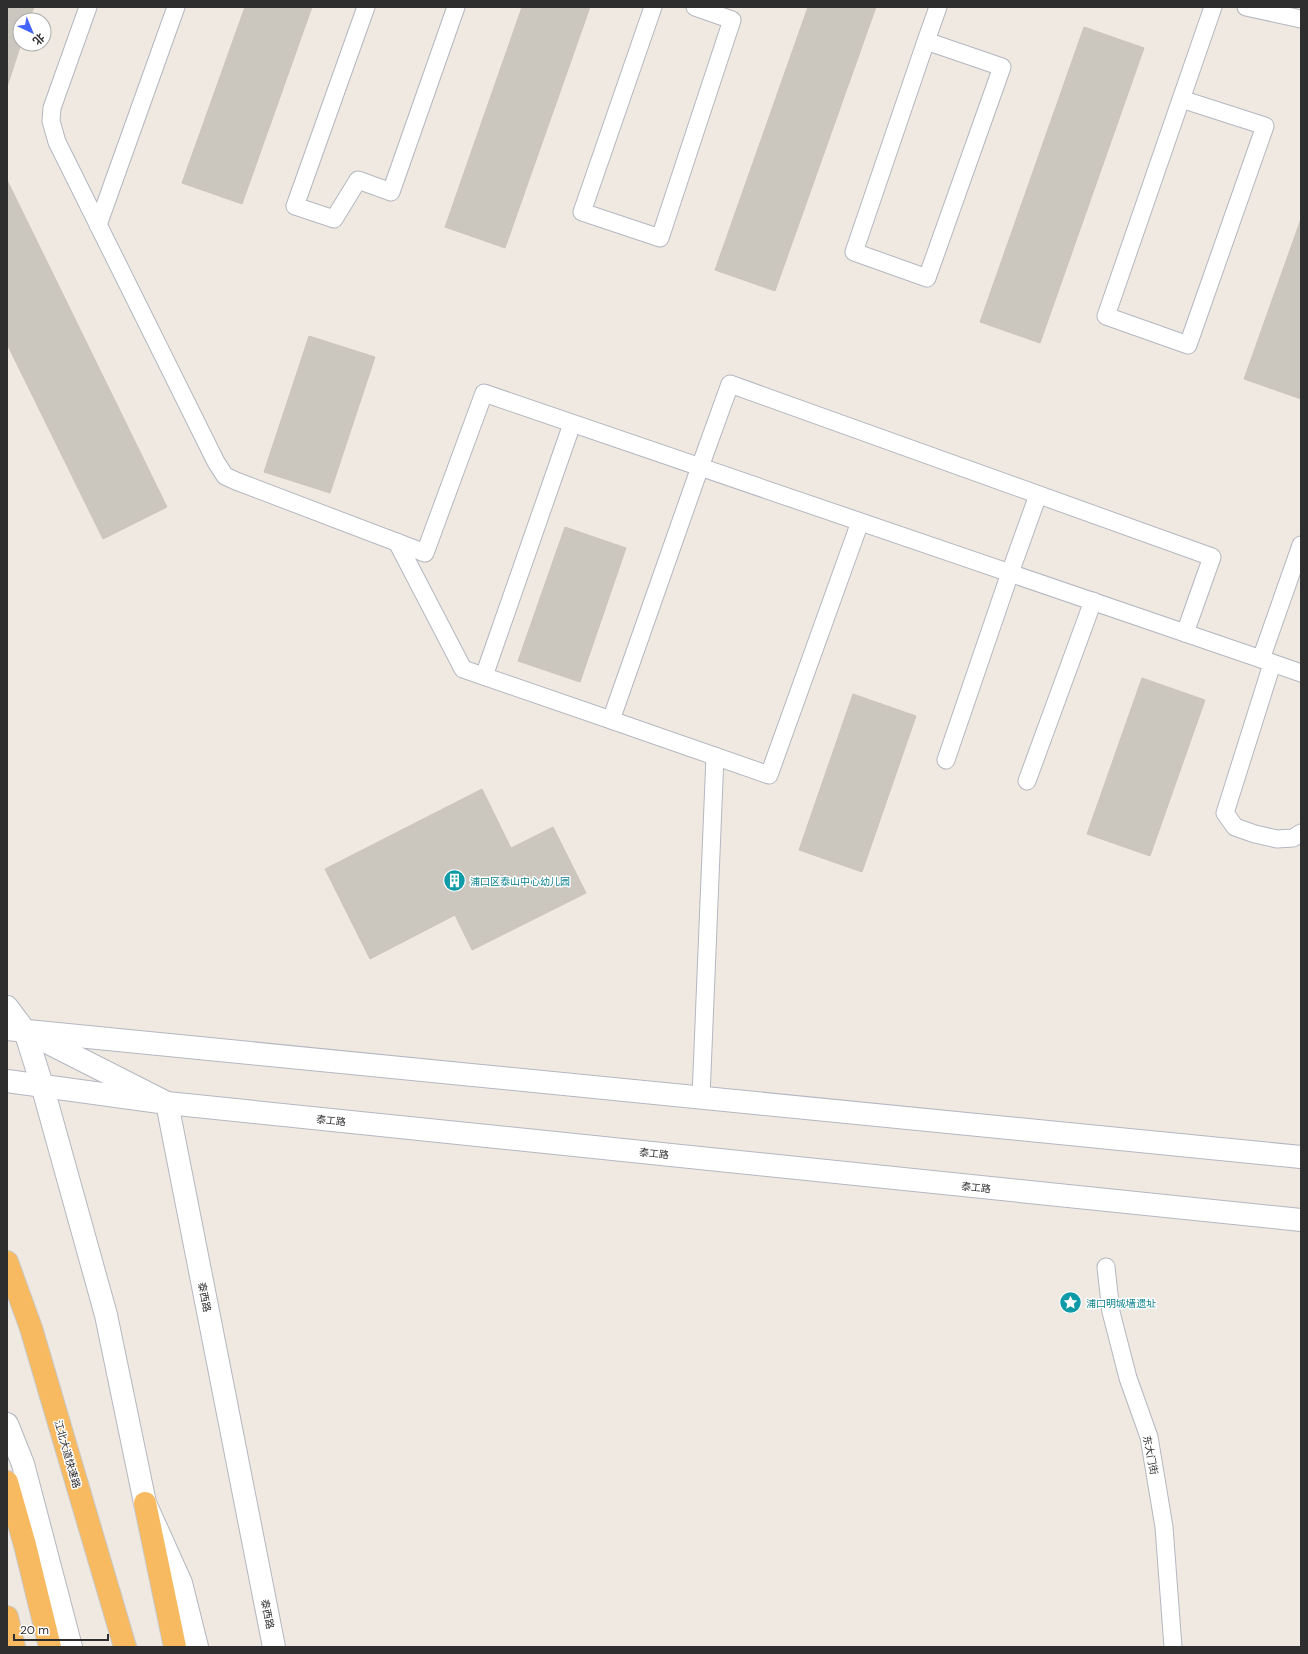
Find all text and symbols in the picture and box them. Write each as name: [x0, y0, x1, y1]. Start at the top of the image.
north arrow: [12, 12, 52, 52]
text: 北: [30, 30, 48, 48]
building icon: 浦口区泰山中心幼儿园: [442, 868, 468, 894]
place label: 浦口区泰山中心幼儿园: [470, 875, 570, 888]
street label: 泰工路: [315, 1112, 347, 1129]
street label: 泰工路: [638, 1145, 670, 1162]
street label: 泰工路: [960, 1179, 992, 1196]
street label: 泰西路: [195, 1281, 214, 1313]
place icon: 浦口明城墙遗址: [1058, 1290, 1084, 1316]
place label: 浦口明城墙遗址: [1086, 1297, 1156, 1310]
street label: 江北大道快速路: [52, 1419, 83, 1490]
street label: 东大门街: [1140, 1434, 1161, 1476]
street label: 泰西路: [258, 1598, 277, 1630]
scale bar: [14, 1616, 108, 1642]
text: 20 m: [20, 1622, 49, 1638]

